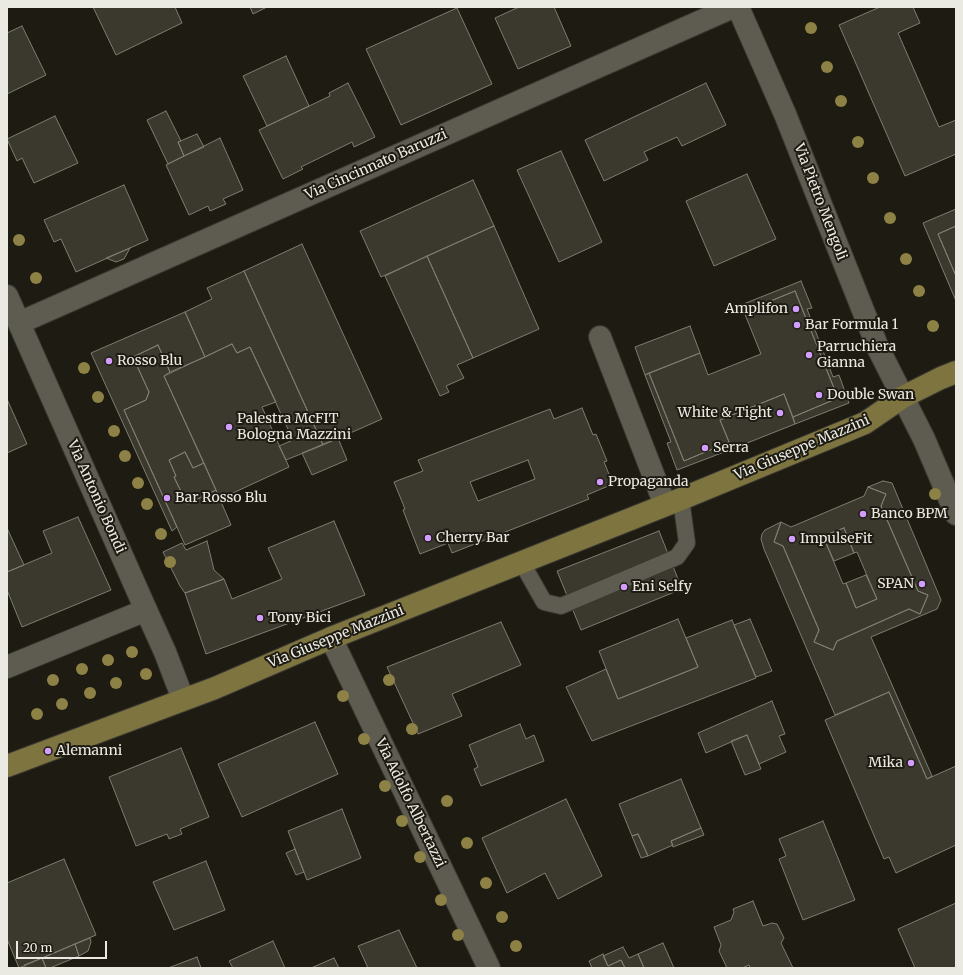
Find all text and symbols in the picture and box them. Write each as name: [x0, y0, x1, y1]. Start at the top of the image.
street label: Via Cincinnato Baruzzi: [302, 126, 450, 204]
street label: Via Pietro Mengoli: [790, 141, 850, 263]
place label: Amplifon: [725, 301, 788, 317]
marker: Amplifon: [791, 304, 801, 314]
place label: Bar Formula 1: [805, 317, 898, 333]
marker: Bar Formula 1: [792, 320, 802, 330]
place label: Parruchiera Gianna: [817, 339, 896, 372]
marker: Parruchiera Gianna: [804, 350, 814, 360]
place label: Rosso Blu: [117, 353, 182, 369]
marker: Rosso Blu: [104, 356, 114, 366]
place label: Double Swan: [827, 387, 914, 403]
marker: Double Swan: [814, 390, 824, 400]
place label: White & Tight: [678, 405, 772, 421]
marker: White & Tight: [775, 408, 785, 418]
place label: Palestra McFIT Bologna Mazzini: [237, 411, 351, 444]
street label: Via Giuseppe Mazzini: [732, 412, 872, 484]
marker: Palestra McFIT Bologna Mazzini: [224, 422, 234, 432]
street label: Via Antonio Bondi: [63, 438, 129, 556]
place label: Serra: [713, 440, 749, 456]
marker: Serra: [700, 443, 710, 453]
place label: Propaganda: [608, 474, 689, 490]
marker: Propaganda: [595, 477, 605, 487]
place label: Bar Rosso Blu: [175, 490, 267, 506]
marker: Bar Rosso Blu: [162, 493, 172, 503]
place label: Banco BPM: [871, 506, 948, 522]
marker: Banco BPM: [858, 509, 868, 519]
place label: Cherry Bar: [436, 530, 510, 546]
place label: ImpulseFit: [800, 531, 873, 547]
marker: Cherry Bar: [423, 533, 433, 543]
marker: ImpulseFit: [787, 534, 797, 544]
place label: SPAN: [877, 576, 914, 592]
place label: Eni Selfy: [632, 579, 692, 595]
marker: SPAN: [917, 579, 927, 589]
marker: Eni Selfy: [619, 582, 629, 592]
street label: Via Giuseppe Mazzini: [266, 602, 406, 672]
place label: Tony Bici: [268, 610, 331, 626]
marker: Tony Bici: [255, 613, 265, 623]
street label: Via Adolfo Albertazzi: [371, 736, 449, 870]
place label: Alemanni: [56, 743, 122, 759]
marker: Alemanni: [43, 746, 53, 756]
place label: Mika: [868, 755, 903, 771]
marker: Mika: [906, 758, 916, 768]
scale bar: [18, 933, 109, 959]
text: 20 m: [23, 940, 52, 955]

